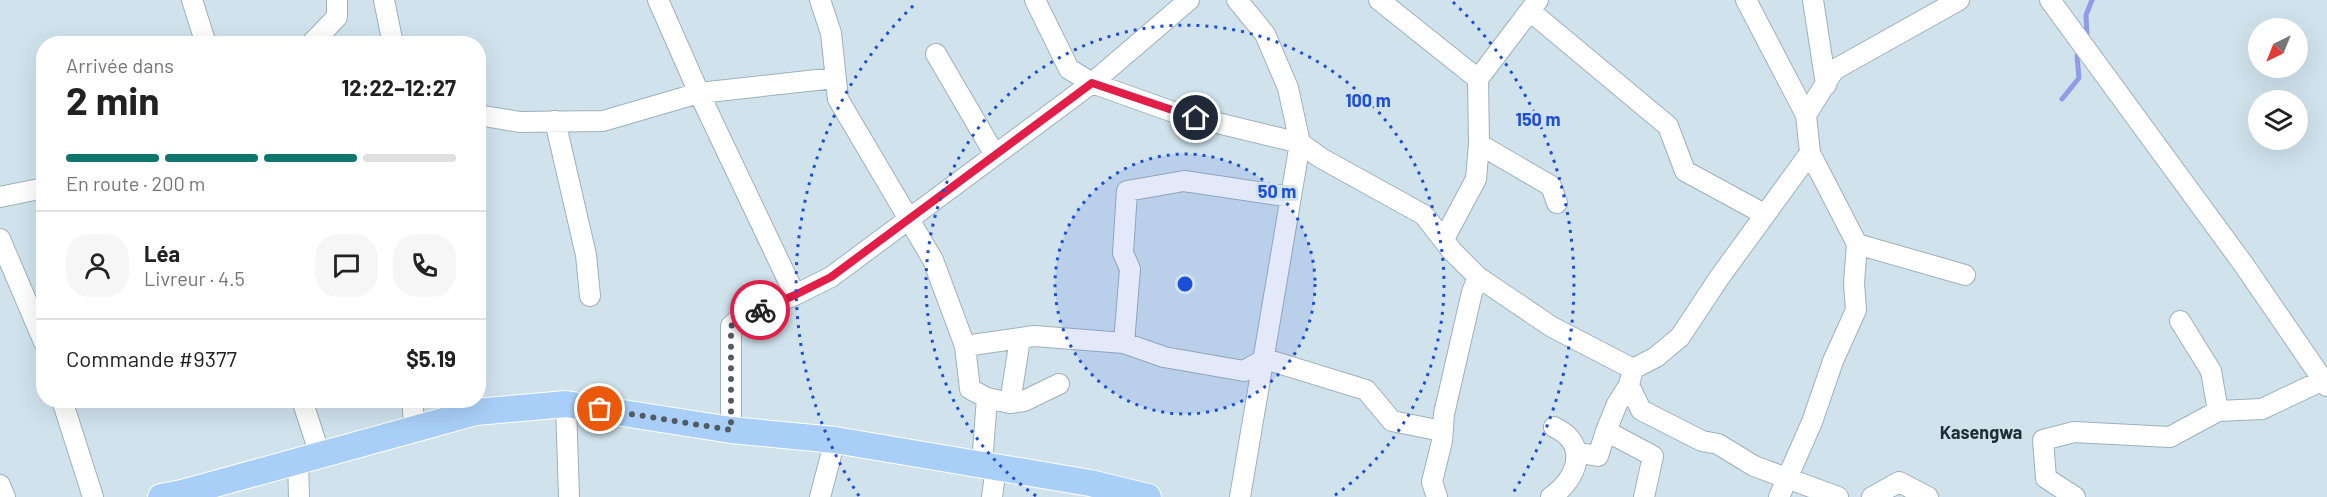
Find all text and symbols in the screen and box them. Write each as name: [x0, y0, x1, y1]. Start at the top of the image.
north arrow: [2248, 18, 2308, 78]
map controls: [2248, 18, 2308, 150]
text: Arrivée dans: [66, 53, 174, 77]
text: 12:22–12:27: [341, 74, 456, 100]
text: 2 min: [66, 76, 159, 123]
text: 100 m: [1345, 89, 1391, 111]
button: layers: [2248, 90, 2308, 150]
pin: [1170, 92, 1221, 143]
icon: home: [1179, 101, 1212, 134]
text: 150 m: [1516, 108, 1560, 130]
text: En route · 200 m: [66, 171, 205, 195]
text: 50 m: [1258, 180, 1296, 202]
button: person: [66, 234, 129, 297]
button: chat: [315, 234, 378, 297]
button: phone: [393, 234, 456, 297]
text: Léa: [144, 240, 180, 266]
text: Livreur · 4.5: [144, 266, 245, 290]
centre of rings: [1175, 274, 1195, 294]
courier: [730, 280, 790, 340]
icon: bike: [744, 294, 777, 327]
text: Commande #9377: [66, 345, 237, 371]
text: $5.19: [406, 345, 456, 371]
pin: [574, 383, 625, 434]
icon: bag: [583, 392, 616, 425]
district label: Kasengwa: [1940, 421, 2022, 443]

